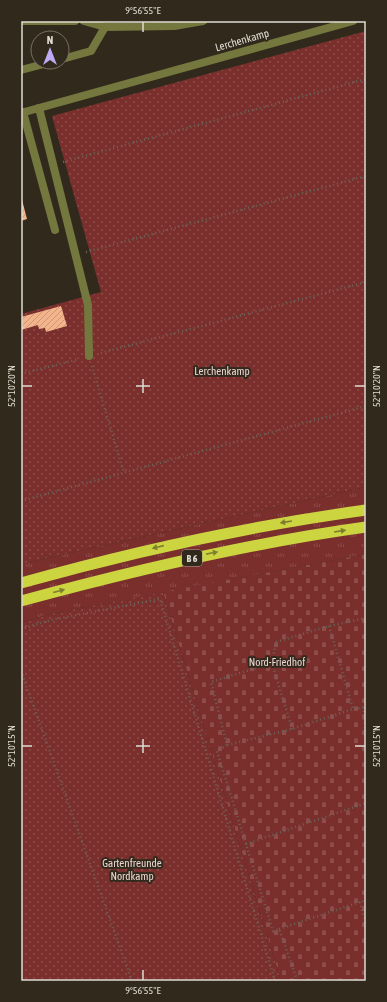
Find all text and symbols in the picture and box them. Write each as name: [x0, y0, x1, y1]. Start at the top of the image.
text: 9°56'55"E: [125, 5, 161, 16]
street label: Lerchenkamp: [214, 27, 270, 53]
north arrow: [30, 30, 70, 70]
text: N: [47, 34, 53, 46]
text: 52°10'20"N: [6, 365, 17, 407]
park label: Lerchenkamp: [194, 365, 250, 377]
text: 52°10'20"N: [371, 365, 382, 407]
one-way arrow: [280, 519, 292, 525]
one-way arrow: [334, 528, 346, 534]
one-way arrow: [152, 545, 165, 551]
road number: B 6: [182, 550, 202, 566]
one-way arrow: [206, 550, 218, 556]
one-way arrow: [52, 587, 65, 593]
park label: Nord-Friedhof: [249, 656, 305, 668]
text: 52°10'15"N: [6, 725, 17, 767]
text: 52°10'15"N: [371, 725, 382, 767]
park label: Gartenfreunde Nordkamp: [102, 857, 162, 882]
text: 9°56'55"E: [125, 985, 161, 996]

